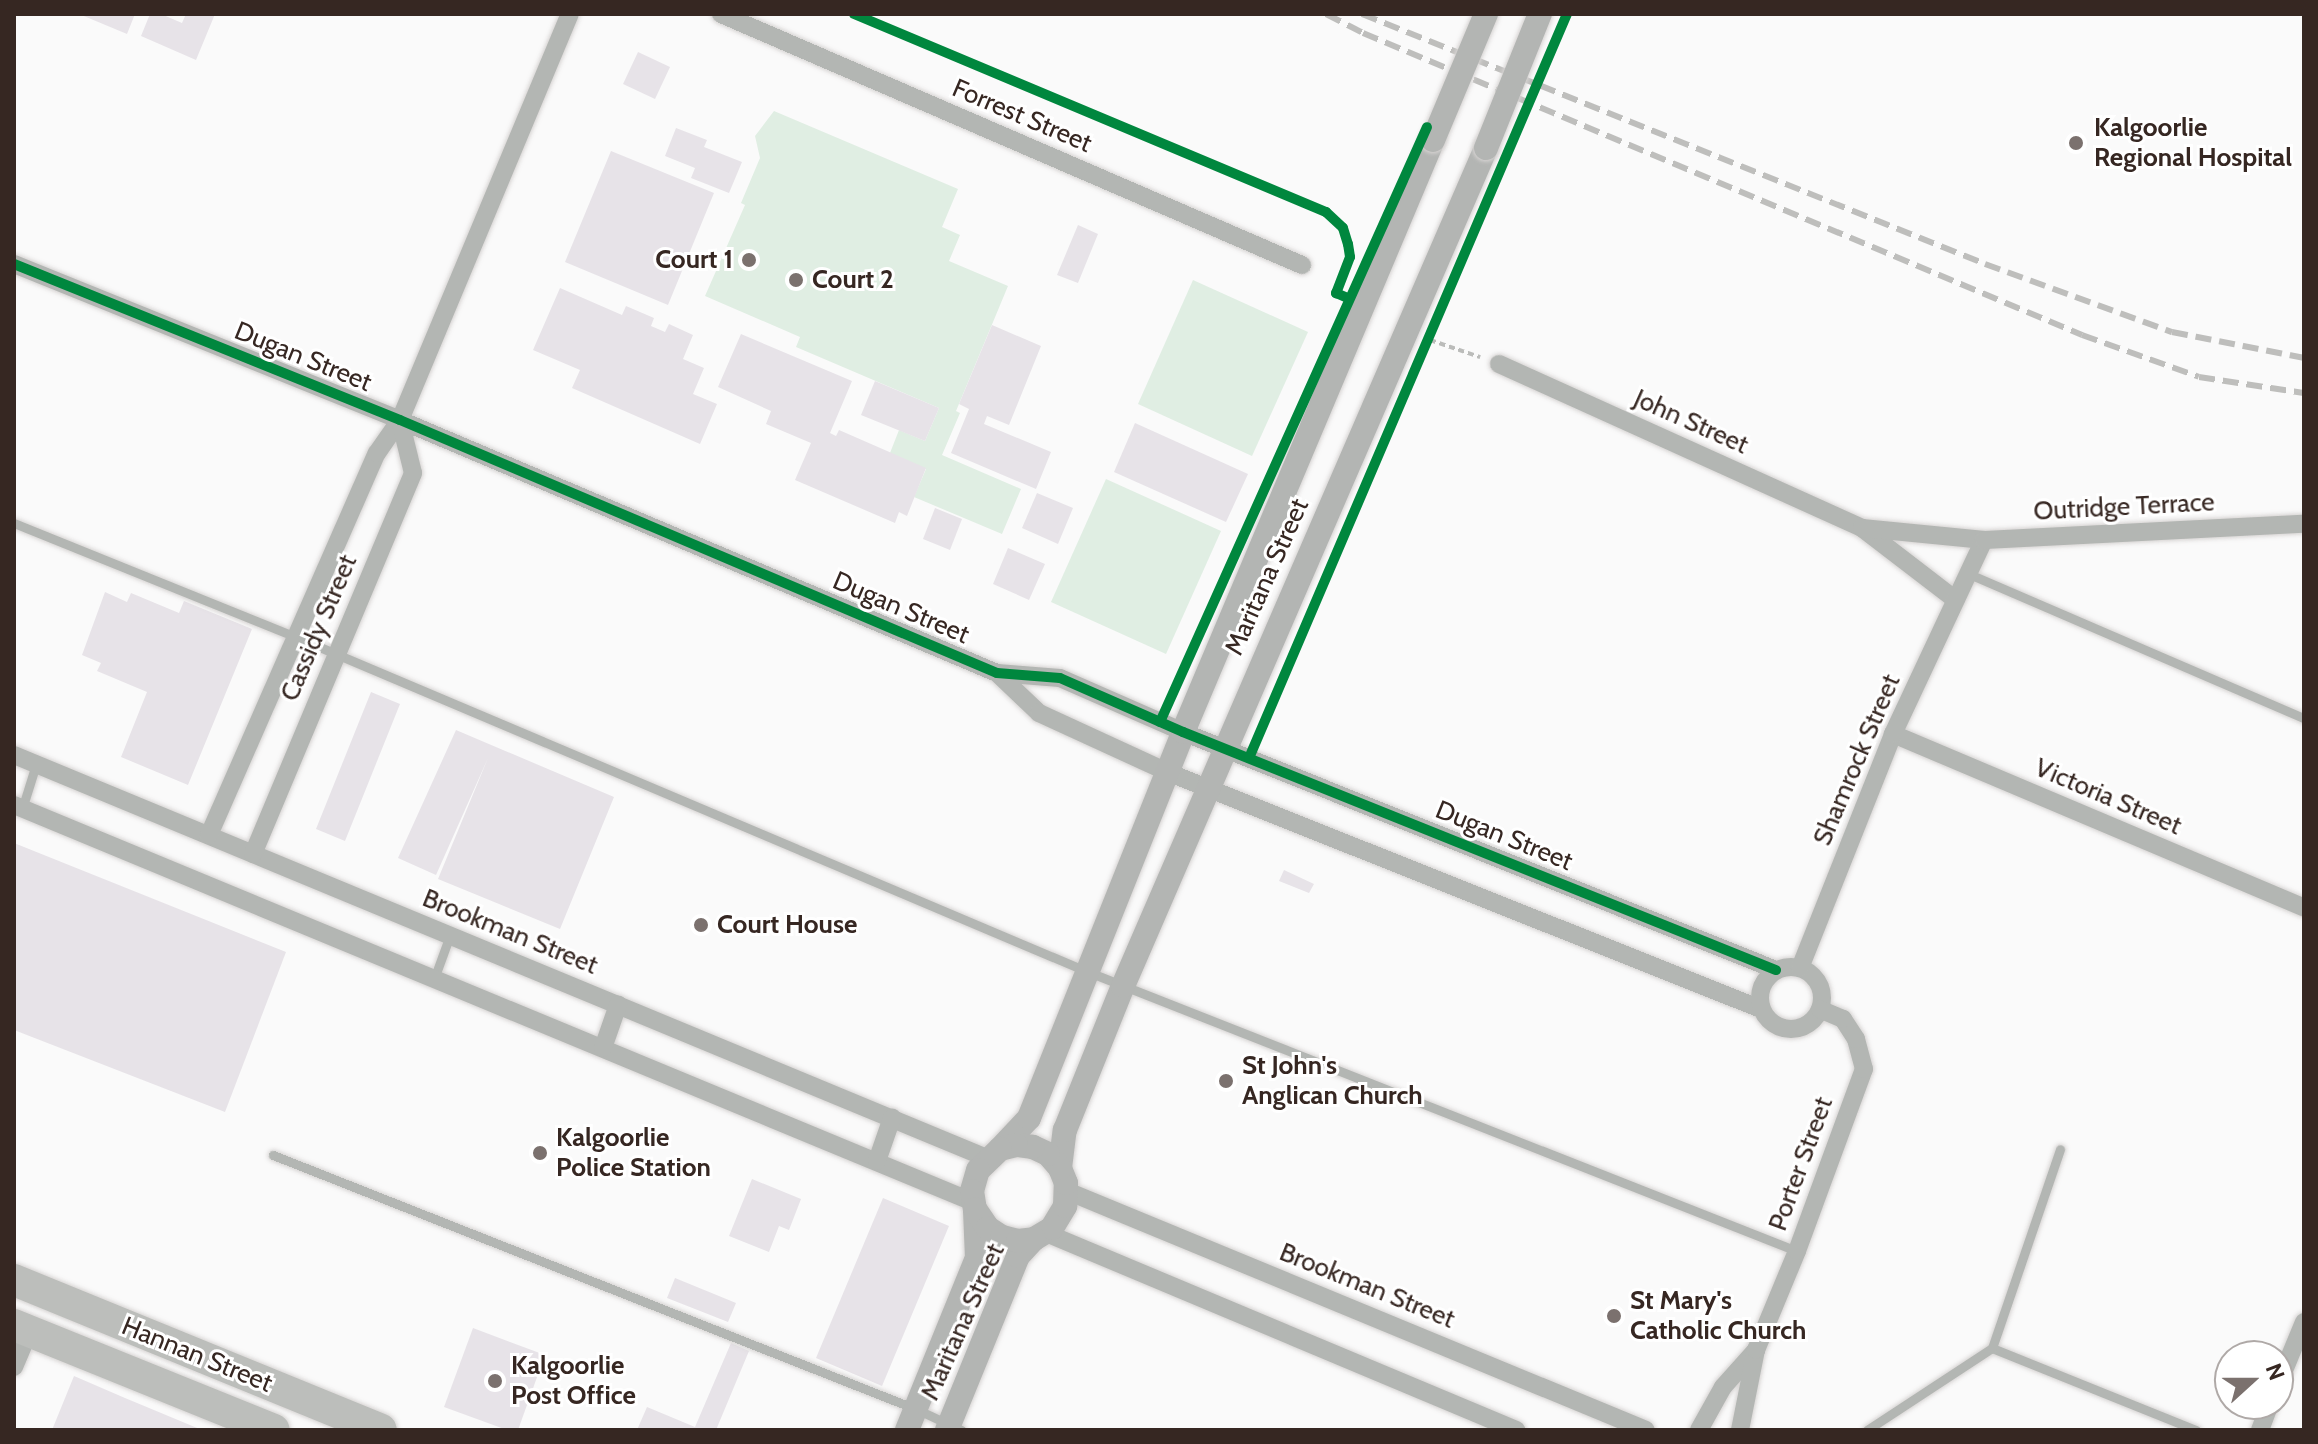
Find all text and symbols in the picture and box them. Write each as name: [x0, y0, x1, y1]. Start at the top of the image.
street label: Forrest Street: [948, 73, 1096, 159]
place label: Kalgoorlie Regional Hospital: [2094, 112, 2292, 174]
marker: Kalgoorlie Regional Hospital: [2065, 132, 2087, 154]
place label: Court 1: [655, 244, 733, 276]
marker: Court 1: [740, 251, 758, 269]
place label: Court 2: [812, 264, 894, 296]
marker: Court 2: [787, 271, 805, 289]
street label: Dugan Street: [230, 315, 376, 399]
street label: John Street: [1629, 383, 1753, 461]
street label: Outridge Terrace: [2033, 487, 2215, 527]
street label: Maritana Street: [1219, 494, 1315, 660]
street label: Cassidy Street: [274, 550, 364, 706]
street label: Dugan Street: [828, 565, 974, 651]
street label: Shamrock Street: [1807, 670, 1907, 850]
street label: Victoria Street: [2030, 752, 2186, 842]
street label: Dugan Street: [1431, 794, 1577, 878]
street label: Brookman Street: [418, 883, 602, 981]
place label: Court House: [717, 909, 857, 941]
marker: Court House: [692, 916, 710, 934]
place label: St John's Anglican Church: [1242, 1050, 1423, 1112]
marker: St John's Anglican Church: [1217, 1072, 1235, 1090]
street label: Porter Street: [1762, 1093, 1840, 1235]
place label: Kalgoorlie Police Station: [556, 1122, 711, 1184]
marker: Kalgoorlie Police Station: [531, 1144, 549, 1162]
street label: Brookman Street: [1275, 1237, 1459, 1335]
street label: Maritana Street: [915, 1239, 1011, 1405]
place label: St Mary's Catholic Church: [1630, 1285, 1806, 1346]
marker: St Mary's Catholic Church: [1605, 1307, 1623, 1325]
street label: Hannan Street: [117, 1311, 277, 1399]
north arrow: [2214, 1340, 2294, 1420]
place label: Kalgoorlie Post Office: [511, 1350, 636, 1412]
text: N: [2260, 1360, 2290, 1384]
marker: Kalgoorlie Post Office: [486, 1372, 504, 1390]

